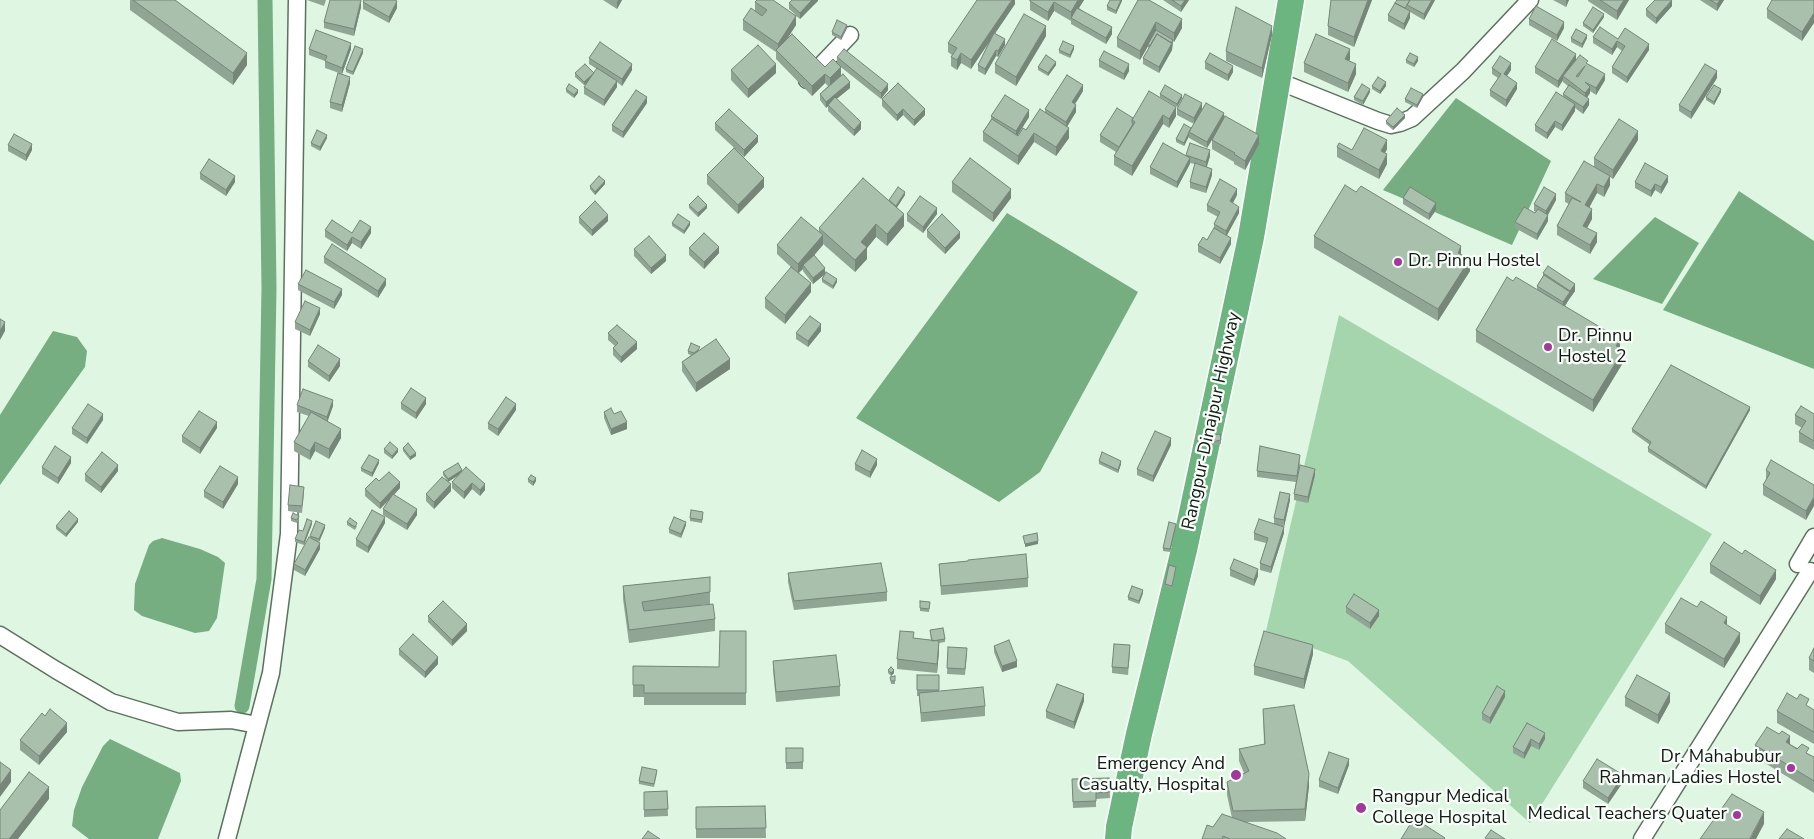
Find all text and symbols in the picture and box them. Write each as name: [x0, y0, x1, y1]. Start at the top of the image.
place label: Dr. Pinnu Hostel: [1408, 251, 1540, 273]
marker: Dr. Pinnu Hostel: [1392, 256, 1404, 268]
street label: Rangpur-Dinajpur Highway: [1178, 310, 1246, 532]
place label: Dr. Pinnu Hostel 2: [1558, 326, 1632, 368]
marker: Dr. Pinnu Hostel 2: [1542, 341, 1554, 353]
place label: Dr. Mahabubur Rahman Ladies Hostel: [1599, 747, 1781, 790]
place label: Emergency And Casualty, Hospital: [1078, 754, 1225, 796]
marker: Dr. Mahabubur Rahman Ladies Hostel: [1785, 762, 1797, 774]
marker: Emergency And Casualty, Hospital: [1229, 768, 1243, 782]
place label: Rangpur Medical College Hospital: [1372, 787, 1509, 830]
marker: Rangpur Medical College Hospital: [1354, 801, 1368, 815]
place label: Medical Teachers Quater: [1528, 804, 1727, 826]
marker: Medical Teachers Quater: [1731, 809, 1743, 821]

